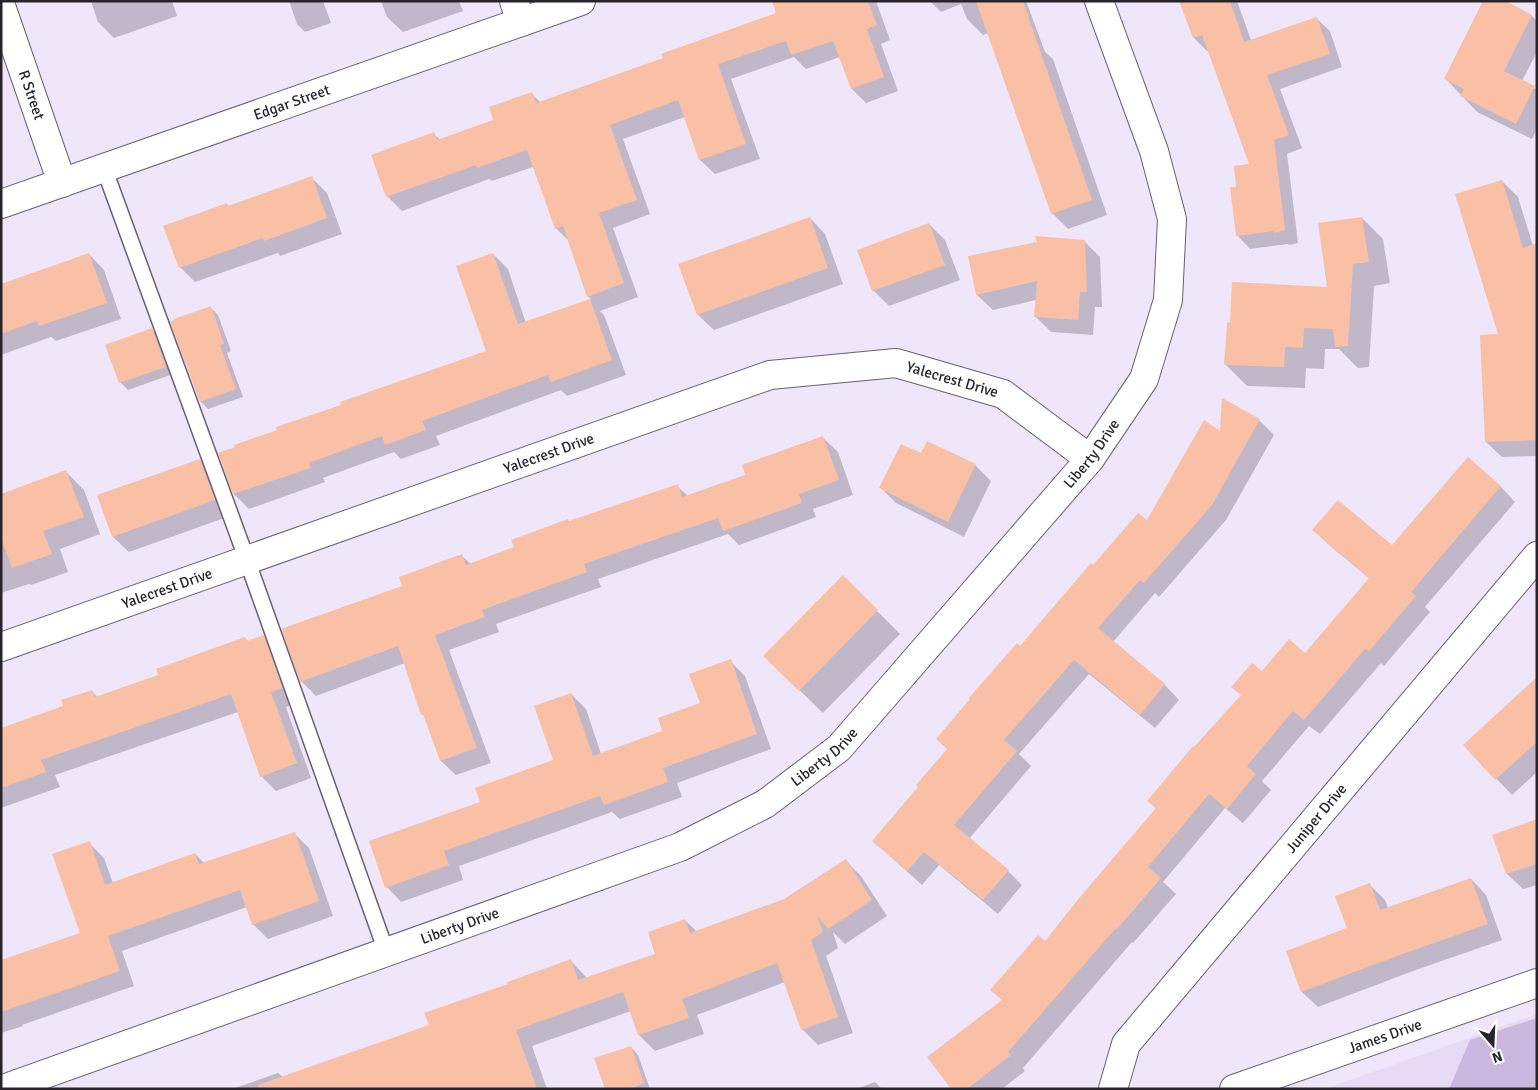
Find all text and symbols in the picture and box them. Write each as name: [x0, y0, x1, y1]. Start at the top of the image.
street label: R Street: [15, 68, 49, 122]
street label: Edgar Street: [251, 81, 332, 124]
street label: Yalecrest Drive: [904, 358, 1000, 401]
street label: Liberty Drive: [1060, 416, 1123, 492]
street label: Yalecrest Drive: [501, 429, 596, 478]
street label: Yalecrest Drive: [119, 564, 215, 613]
street label: Liberty Drive: [787, 724, 862, 790]
street label: Juniper Drive: [1282, 780, 1350, 857]
street label: Liberty Drive: [418, 903, 501, 948]
street label: James Drive: [1346, 1015, 1424, 1057]
north arrow: [1468, 1020, 1518, 1070]
text: N: [1490, 1047, 1504, 1066]

